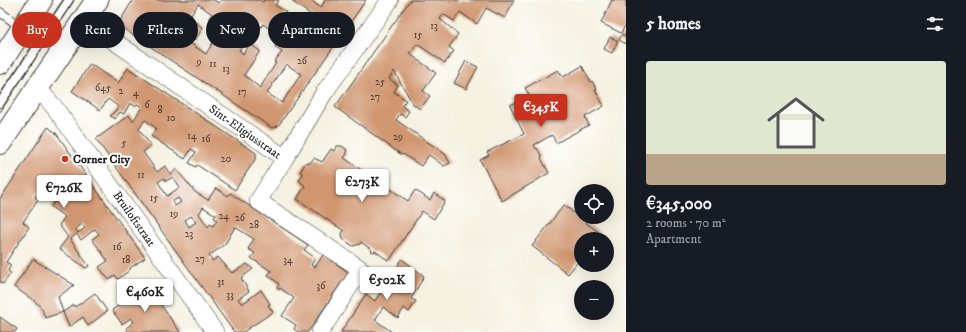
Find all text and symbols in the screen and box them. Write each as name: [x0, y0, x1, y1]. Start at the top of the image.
chip: Buy: [12, 12, 62, 48]
chip: Rent: [70, 12, 125, 48]
chip: Filters: [133, 12, 198, 48]
chip: New: [206, 12, 260, 48]
chip: Apartment: [268, 12, 355, 48]
text: 5 homes: [646, 13, 701, 35]
icon: filters: [924, 13, 946, 35]
house number: 13: [430, 20, 438, 32]
house number: 15: [414, 29, 422, 41]
house number: 26: [297, 55, 308, 67]
house number: 9: [196, 56, 202, 68]
house number: 11: [209, 58, 217, 70]
house number: 13: [222, 63, 230, 75]
house number: 25: [375, 76, 385, 88]
house number: 645: [95, 82, 111, 94]
house number: 2: [119, 85, 124, 97]
house number: 17: [238, 86, 246, 98]
house number: 4: [133, 87, 139, 99]
icon: home: [760, 87, 832, 159]
house number: 27: [370, 91, 380, 103]
pin: €345K: [513, 94, 569, 128]
house number: 6: [144, 99, 150, 111]
text: €345K: [523, 99, 559, 115]
street label: Sint-Eligiusstraat: [206, 102, 284, 162]
house number: 8: [157, 104, 163, 116]
house number: 10: [166, 112, 176, 124]
house number: 14: [187, 130, 197, 142]
house number: 29: [393, 131, 403, 143]
house number: 16: [202, 133, 211, 145]
house number: 5: [122, 137, 127, 149]
place label: Corner City: [73, 152, 130, 167]
house number: 20: [221, 153, 231, 165]
marker: Corner City: [60, 154, 70, 164]
house number: 11: [137, 169, 145, 181]
pin: €273K: [334, 169, 390, 203]
text: €273K: [345, 174, 379, 190]
pin: €726K: [36, 175, 92, 209]
text: €726K: [46, 180, 82, 196]
map controls: [574, 184, 614, 320]
button: locate: [574, 184, 614, 224]
street label: Bruiloftstraat: [109, 188, 159, 250]
house number: 15: [150, 192, 158, 204]
text: €345,000: [646, 193, 712, 215]
house number: 19: [170, 208, 178, 220]
house number: 24: [219, 210, 230, 222]
house number: 26: [235, 212, 246, 224]
text: 2 rooms · 70 m²: [646, 215, 726, 231]
house number: 28: [249, 219, 259, 231]
house number: 23: [185, 228, 194, 240]
text: Apartment: [646, 231, 701, 247]
button: +: [574, 232, 614, 272]
house number: 16: [113, 241, 122, 253]
house number: 27: [195, 253, 205, 265]
house number: 18: [122, 254, 130, 266]
house number: 34: [283, 254, 293, 266]
pin: €502K: [359, 267, 415, 301]
text: €502K: [369, 272, 405, 288]
house number: 31: [217, 276, 225, 288]
pin: €460K: [117, 279, 173, 313]
house number: 36: [317, 280, 326, 292]
button: −: [574, 280, 614, 320]
text: €460K: [126, 284, 164, 300]
house number: 33: [226, 289, 234, 301]

